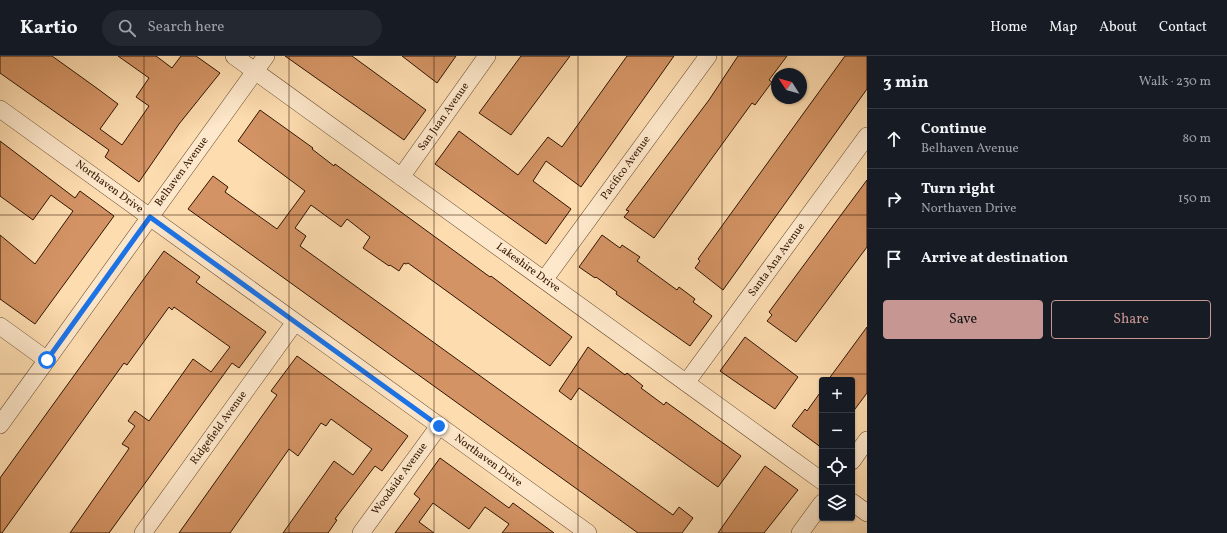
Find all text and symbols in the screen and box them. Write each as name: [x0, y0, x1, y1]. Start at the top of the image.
search box: [102, 10, 382, 46]
text: Kartio: [20, 15, 78, 41]
icon: search: [116, 17, 138, 39]
text: Search here: [148, 17, 224, 38]
text: Home: [990, 18, 1027, 37]
text: Map: [1049, 18, 1077, 37]
text: About: [1099, 18, 1137, 37]
text: Contact: [1159, 18, 1207, 37]
north arrow: [771, 68, 807, 104]
text: 3 min: [883, 71, 929, 94]
text: Walk · 230 m: [1139, 73, 1211, 91]
street label: San Juan Avenue: [415, 80, 473, 154]
text: Continue: [921, 119, 986, 140]
icon: ahead: [883, 128, 905, 150]
text: 80 m: [1182, 130, 1211, 148]
street label: Pacifico Avenue: [598, 133, 654, 203]
street label: Belhaven Avenue: [152, 134, 212, 210]
text: Belhaven Avenue: [921, 140, 1019, 158]
street label: Northaven Drive: [72, 157, 146, 217]
text: Turn right: [921, 179, 995, 200]
icon: right: [883, 188, 905, 210]
text: 150 m: [1178, 190, 1211, 208]
text: Northaven Drive: [921, 200, 1016, 218]
street label: Santa Ana Avenue: [745, 220, 809, 300]
street label: Lakeshire Drive: [493, 240, 563, 296]
icon: arrive: [883, 248, 905, 270]
text: Arrive at destination: [921, 248, 1068, 269]
button: Save: [883, 300, 1043, 339]
button: Share: [1051, 300, 1211, 339]
route start: [38, 351, 56, 369]
map controls: [819, 377, 855, 521]
button: +: [819, 377, 855, 413]
street label: Ridgefield Avenue: [187, 388, 251, 468]
button: −: [819, 413, 855, 449]
route end: [430, 417, 448, 435]
street label: Northaven Drive: [451, 431, 525, 491]
street label: Woodside Avenue: [369, 440, 431, 518]
button: locate: [819, 449, 855, 485]
button: layers: [819, 485, 855, 521]

